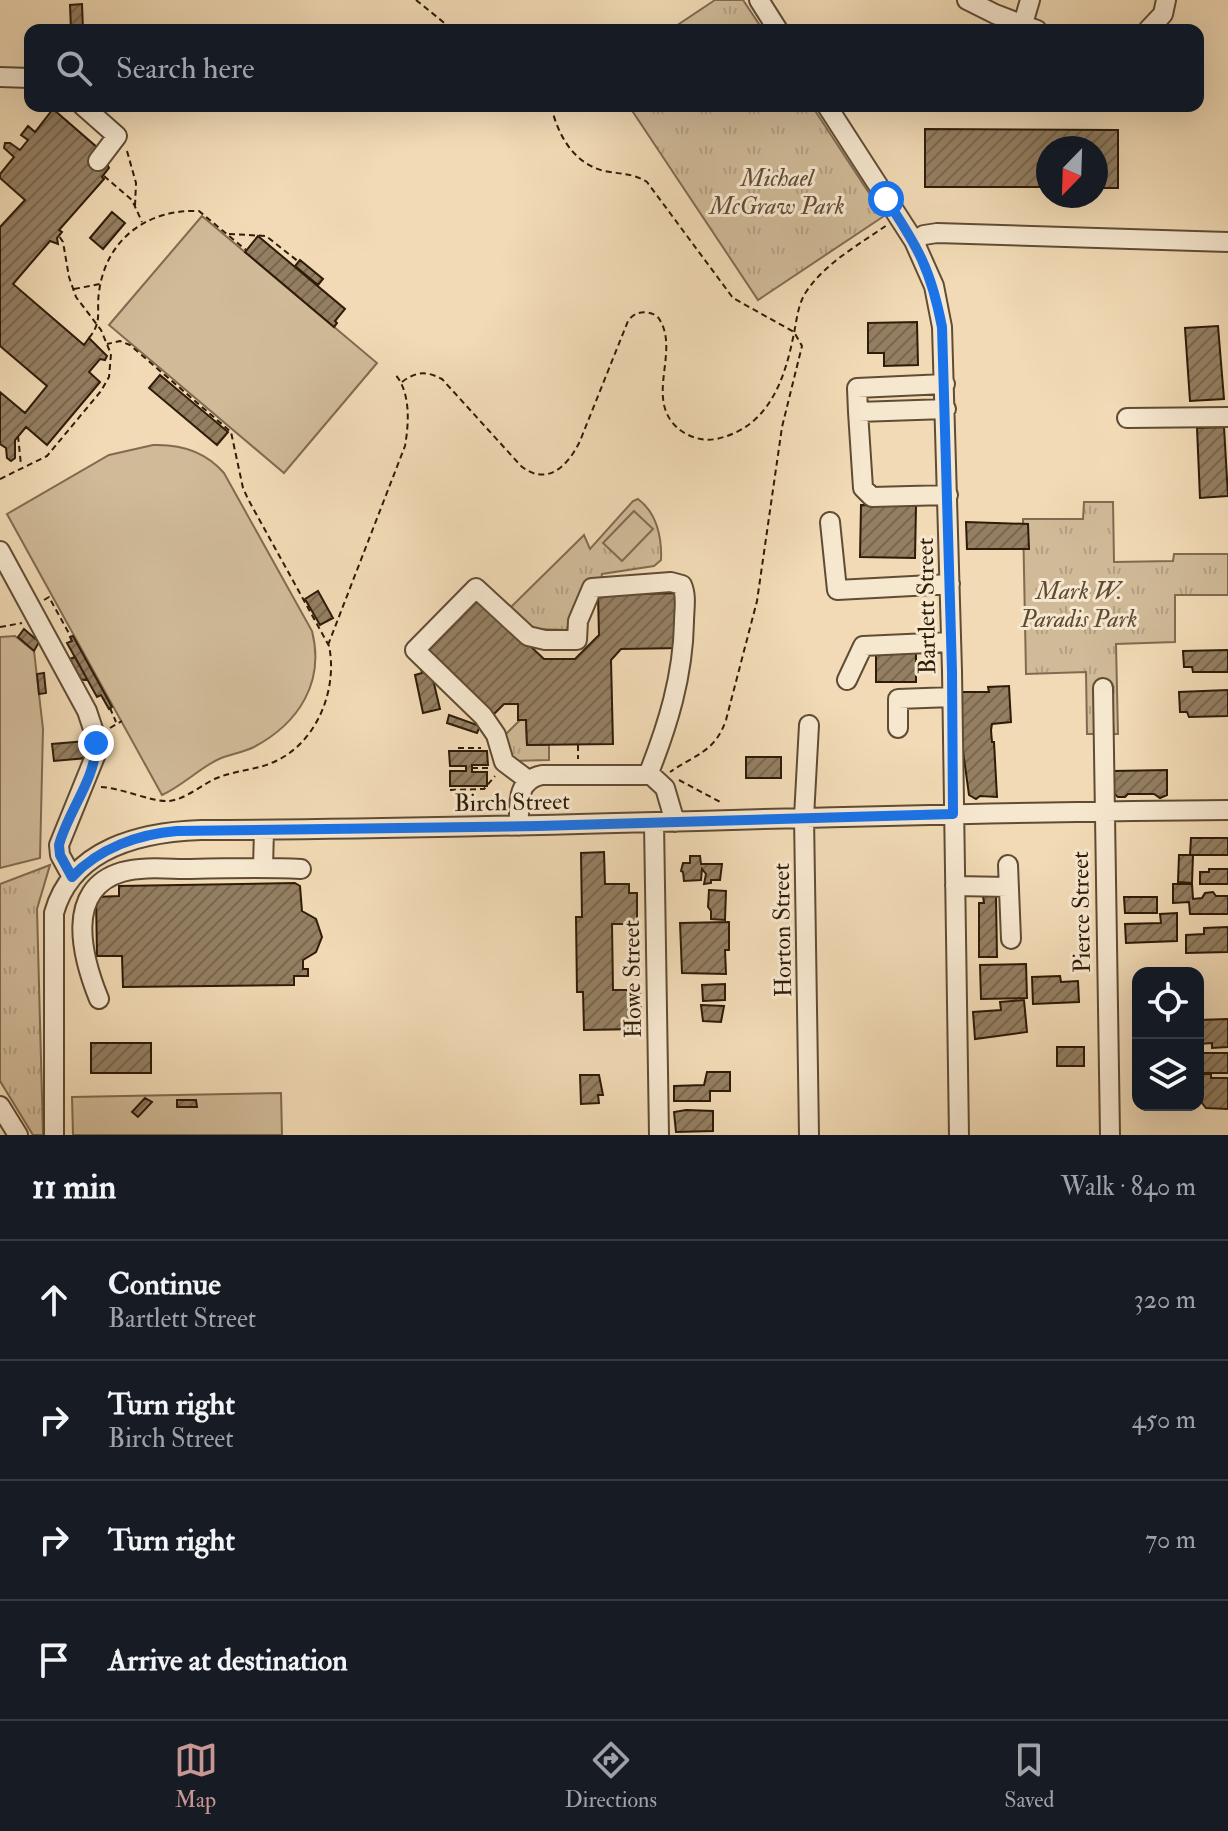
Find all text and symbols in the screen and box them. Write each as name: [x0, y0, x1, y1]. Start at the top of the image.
search box: [24, 24, 1204, 112]
icon: search: [52, 46, 96, 90]
text: Search here: [116, 50, 255, 87]
north arrow: [1036, 136, 1108, 208]
park label: Michael McGraw Park: [707, 163, 845, 222]
route start: [868, 181, 904, 217]
street label: Bartlett Street: [910, 537, 943, 675]
park label: Mark W. Paradis Park: [1019, 576, 1138, 635]
route end: [78, 725, 114, 761]
street label: Birch Street: [454, 786, 570, 819]
street label: Pierce Street: [1065, 851, 1098, 973]
street label: Horton Street: [766, 862, 799, 997]
street label: Howe Street: [616, 919, 649, 1038]
map controls: [1132, 967, 1204, 1111]
button: locate: [1132, 967, 1204, 1039]
button: layers: [1132, 1039, 1204, 1111]
text: 11 min: [32, 1166, 116, 1209]
text: Walk · 840 m: [1061, 1171, 1196, 1203]
text: Continue: [108, 1266, 221, 1303]
icon: ahead: [32, 1278, 76, 1322]
text: 320 m: [1134, 1284, 1196, 1316]
text: Bartlett Street: [108, 1303, 256, 1335]
text: Turn right: [108, 1386, 235, 1423]
icon: right: [32, 1398, 76, 1442]
text: 450 m: [1132, 1404, 1196, 1436]
text: Birch Street: [108, 1423, 234, 1455]
icon: right: [32, 1518, 76, 1562]
text: Turn right: [108, 1522, 235, 1559]
text: 70 m: [1145, 1524, 1196, 1556]
icon: arrive: [32, 1638, 76, 1682]
text: Arrive at destination: [108, 1642, 348, 1679]
tab: Map: [174, 1738, 218, 1814]
tab: Directions: [565, 1738, 657, 1814]
tab: Saved: [1004, 1738, 1054, 1814]

